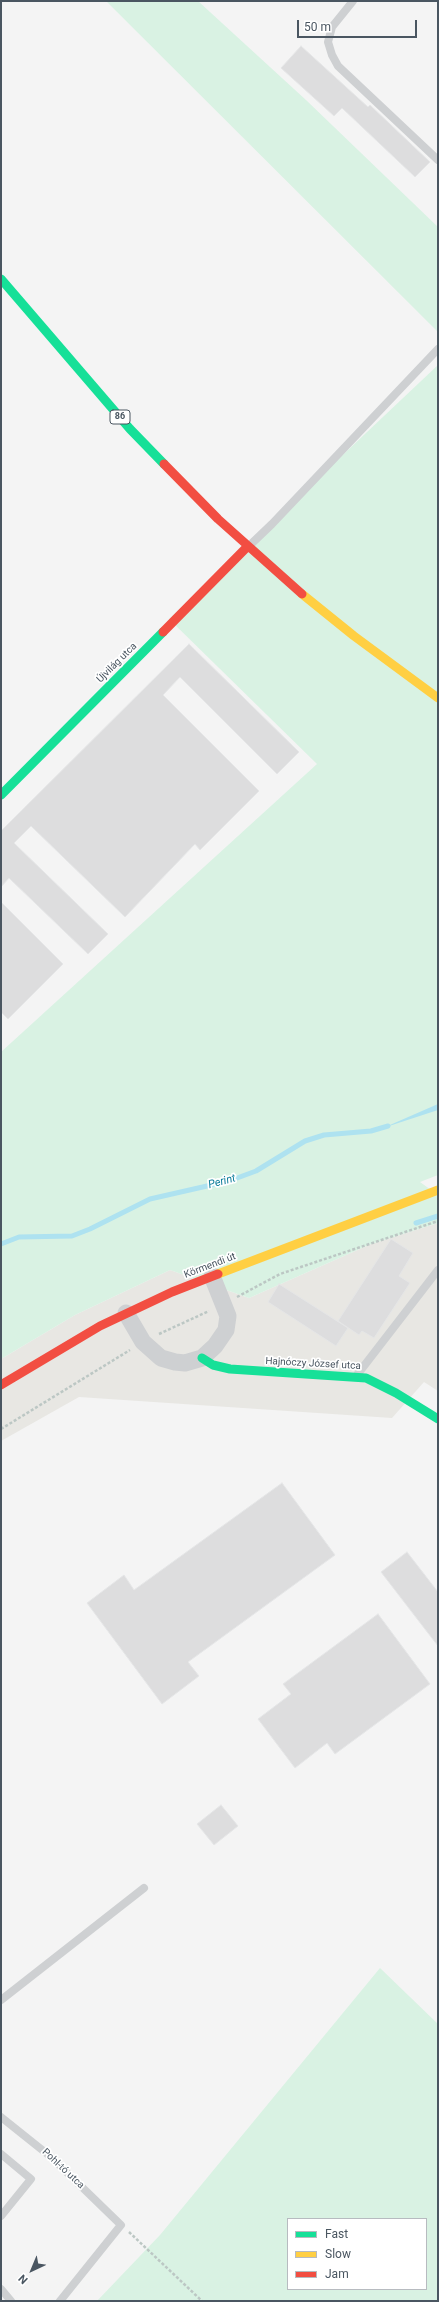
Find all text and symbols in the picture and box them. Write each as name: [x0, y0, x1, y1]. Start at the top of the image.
scale bar: [299, 12, 419, 38]
text: 50 m: [304, 20, 331, 34]
road number: 86: [110, 410, 130, 424]
street label: Újvilág utca: [95, 641, 139, 685]
water label: Perint: [207, 1172, 237, 1192]
street label: Körmendi út: [183, 1251, 237, 1281]
street label: Hajnóczy József utca: [265, 1356, 361, 1372]
street label: Pohl-tó utca: [39, 2146, 87, 2192]
legend: [287, 2218, 427, 2290]
text: Fast: [325, 2227, 348, 2241]
text: Slow: [325, 2247, 351, 2261]
north arrow: [12, 2250, 52, 2290]
text: Jam: [325, 2267, 349, 2281]
text: N: [16, 2272, 31, 2286]

